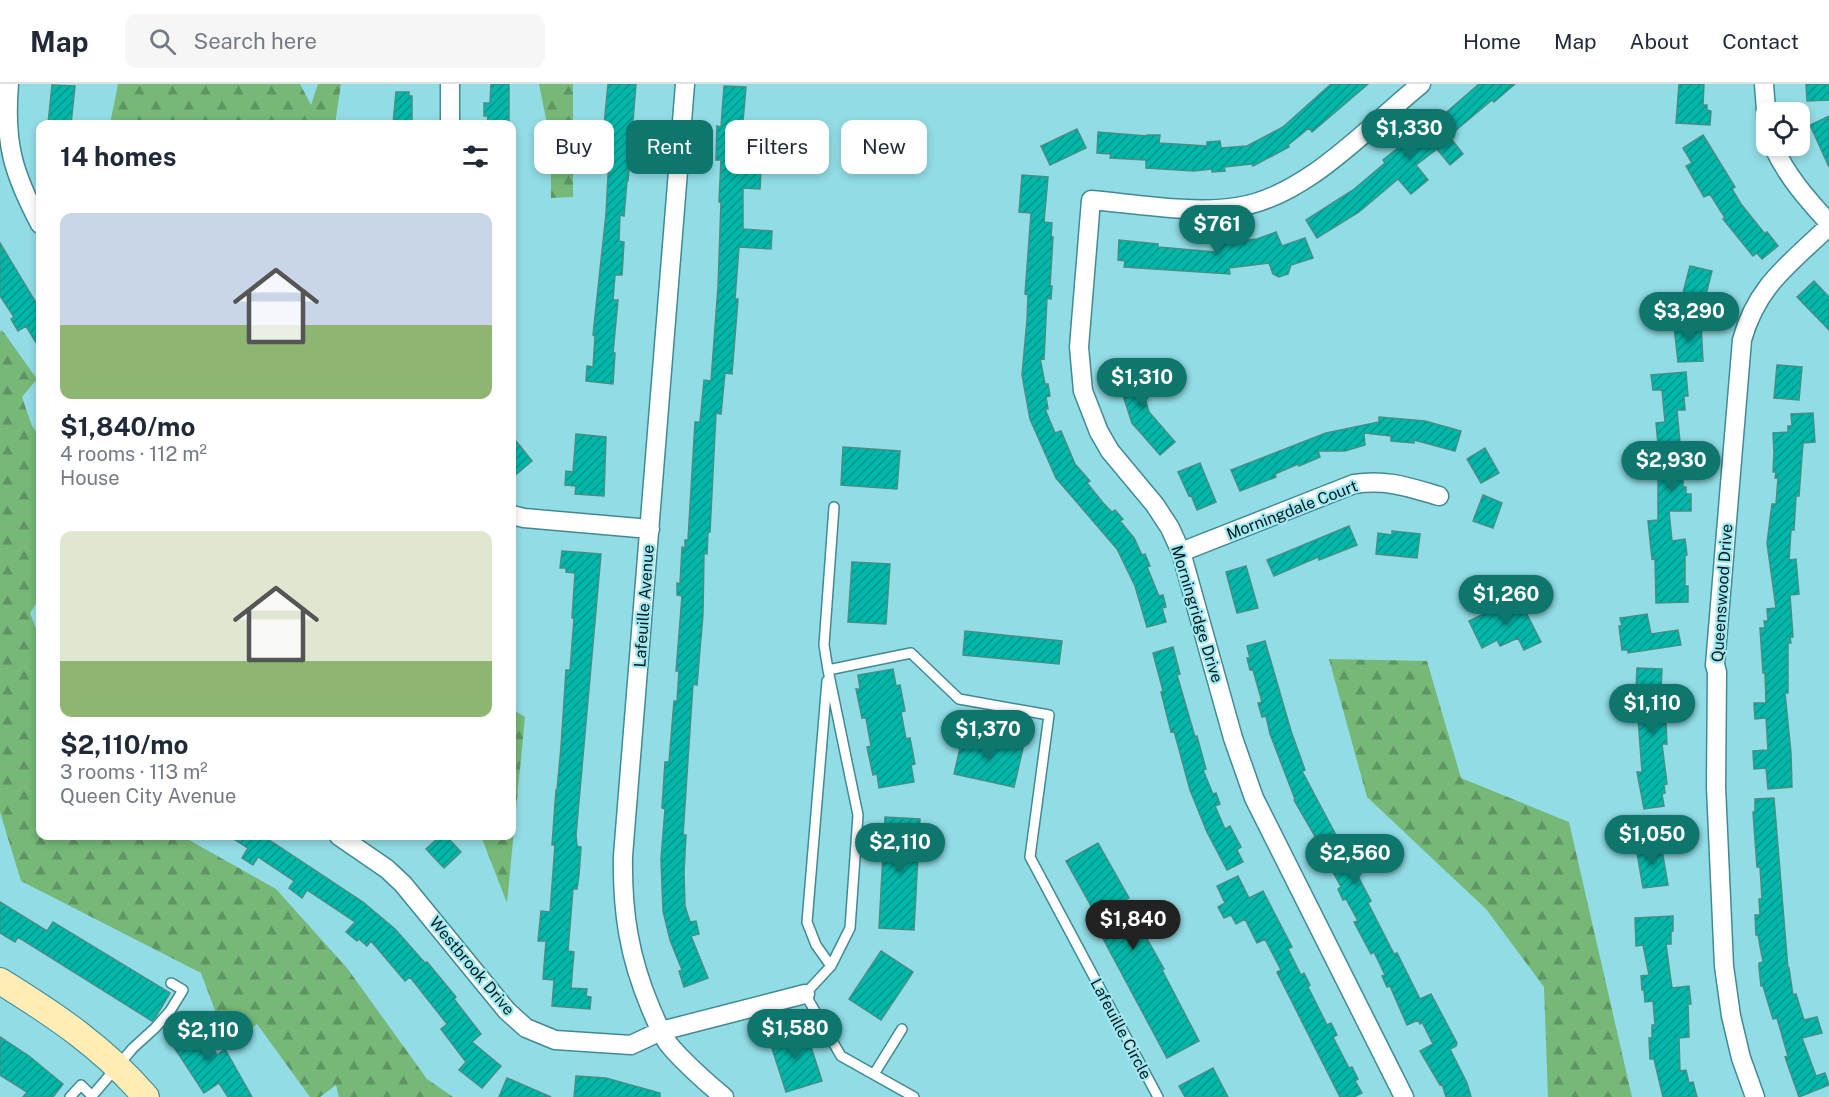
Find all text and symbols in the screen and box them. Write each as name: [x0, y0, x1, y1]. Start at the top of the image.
search box: [125, 14, 545, 68]
text: Map: [30, 25, 89, 58]
icon: search: [146, 25, 179, 58]
text: Search here: [194, 28, 317, 54]
text: Home: [1463, 29, 1521, 54]
text: Map: [1554, 29, 1597, 54]
text: About: [1630, 29, 1689, 54]
text: Contact: [1722, 29, 1799, 54]
map controls: [1756, 102, 1810, 156]
button: locate: [1756, 102, 1810, 156]
pin: $1,330: [1360, 109, 1458, 160]
text: $1,330: [1375, 116, 1443, 140]
chip: Buy: [534, 120, 614, 174]
chip: Rent: [626, 120, 713, 174]
chip: Filters: [725, 120, 829, 174]
chip: New: [841, 120, 927, 174]
icon: filters: [459, 140, 492, 173]
text: 14 homes: [60, 141, 176, 172]
pin: $761: [1181, 205, 1253, 256]
text: $761: [1193, 212, 1241, 236]
icon: home: [222, 252, 330, 360]
pin: $3,290: [1640, 292, 1738, 343]
text: $3,290: [1653, 299, 1725, 323]
pin: $1,310: [1093, 358, 1191, 409]
text: $1,310: [1111, 365, 1173, 389]
text: $1,840/mo: [60, 411, 195, 442]
pin: $2,930: [1622, 441, 1720, 492]
text: 4 rooms · 112 m²: [60, 442, 207, 466]
text: $2,930: [1635, 448, 1707, 472]
text: House: [60, 466, 120, 490]
street label: Morningdale Court: [1224, 476, 1360, 544]
street label: Queenswood Drive: [1708, 523, 1736, 663]
street label: Morningridge Drive: [1167, 543, 1227, 685]
street label: Lafeuille Avenue: [630, 544, 658, 668]
icon: home: [222, 570, 330, 678]
pin: $1,260: [1457, 575, 1555, 626]
text: $1,260: [1473, 582, 1539, 606]
pin: $1,110: [1603, 684, 1701, 735]
text: $1,110: [1623, 691, 1681, 715]
pin: $1,370: [939, 710, 1037, 761]
text: $1,370: [955, 717, 1021, 741]
text: $2,110/mo: [60, 729, 189, 760]
text: 3 rooms · 113 m²: [60, 760, 208, 784]
text: Queen City Avenue: [60, 784, 236, 808]
pin: $1,050: [1603, 815, 1701, 866]
text: $1,050: [1619, 822, 1686, 846]
pin: $2,110: [851, 823, 949, 874]
text: $2,110: [869, 830, 931, 854]
pin: $2,560: [1306, 834, 1404, 885]
text: $2,560: [1319, 841, 1391, 865]
pin: $1,840: [1084, 900, 1182, 951]
text: $1,840: [1099, 907, 1167, 931]
street label: Westbrook Drive: [425, 913, 519, 1019]
street label: Lafeuille Circle: [1086, 975, 1156, 1083]
pin: $1,580: [746, 1009, 844, 1060]
pin: $2,110: [159, 1011, 257, 1062]
text: $1,580: [761, 1016, 829, 1040]
text: $2,110: [177, 1018, 239, 1042]

